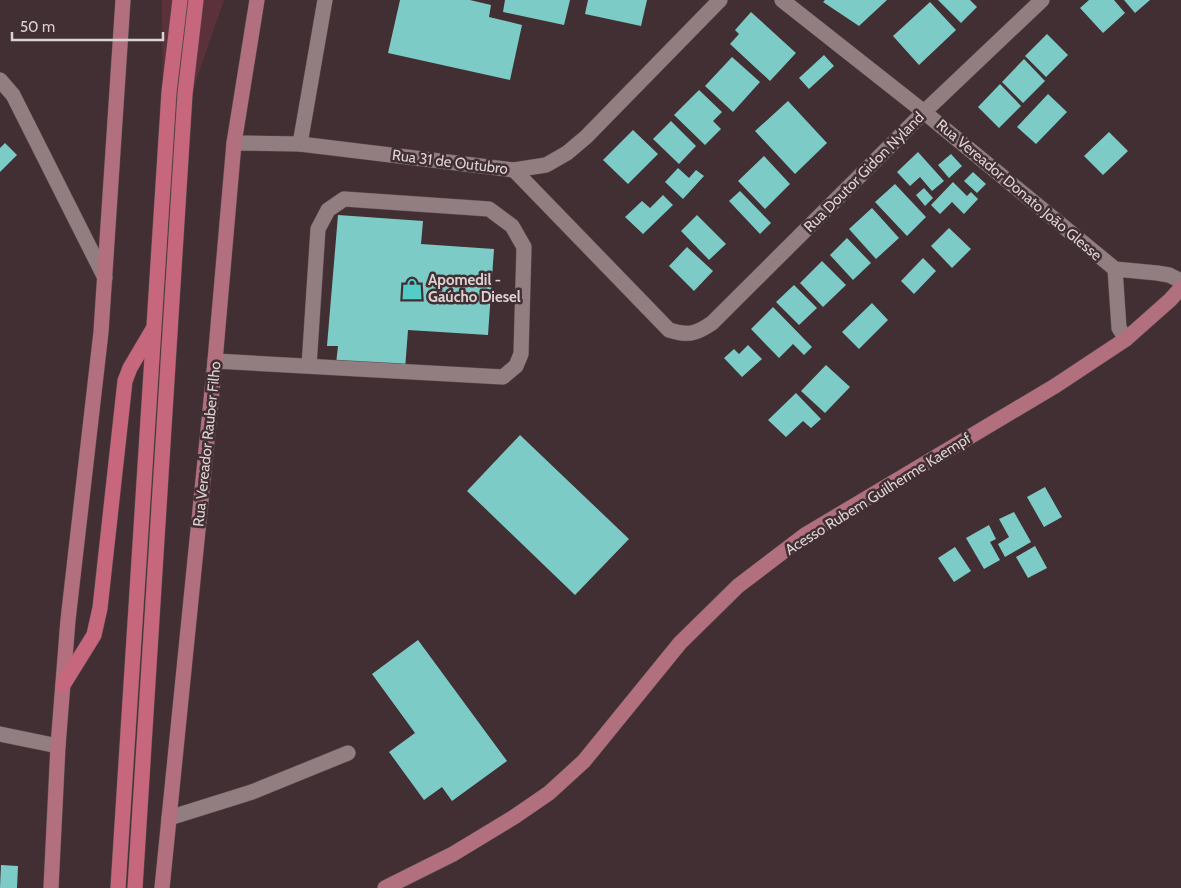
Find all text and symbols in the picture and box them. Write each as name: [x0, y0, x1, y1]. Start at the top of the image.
scale bar: [12, 10, 164, 42]
text: 50 m: [20, 18, 55, 36]
street label: Rua Doutor Gidon Nyland: [800, 108, 928, 236]
street label: Rua Vereador Donato João Glesse: [933, 115, 1106, 265]
street label: Rua 31 de Outubro: [391, 146, 509, 178]
place label: Apomedil - Gaúcho Diesel: [428, 271, 521, 306]
shop icon: Apomedil - Gaúcho Diesel: [399, 276, 425, 302]
street label: Rua Vereador Rauber Filho: [189, 360, 225, 528]
street label: Acesso Rubem Guilherme Kaempf: [782, 429, 974, 559]

